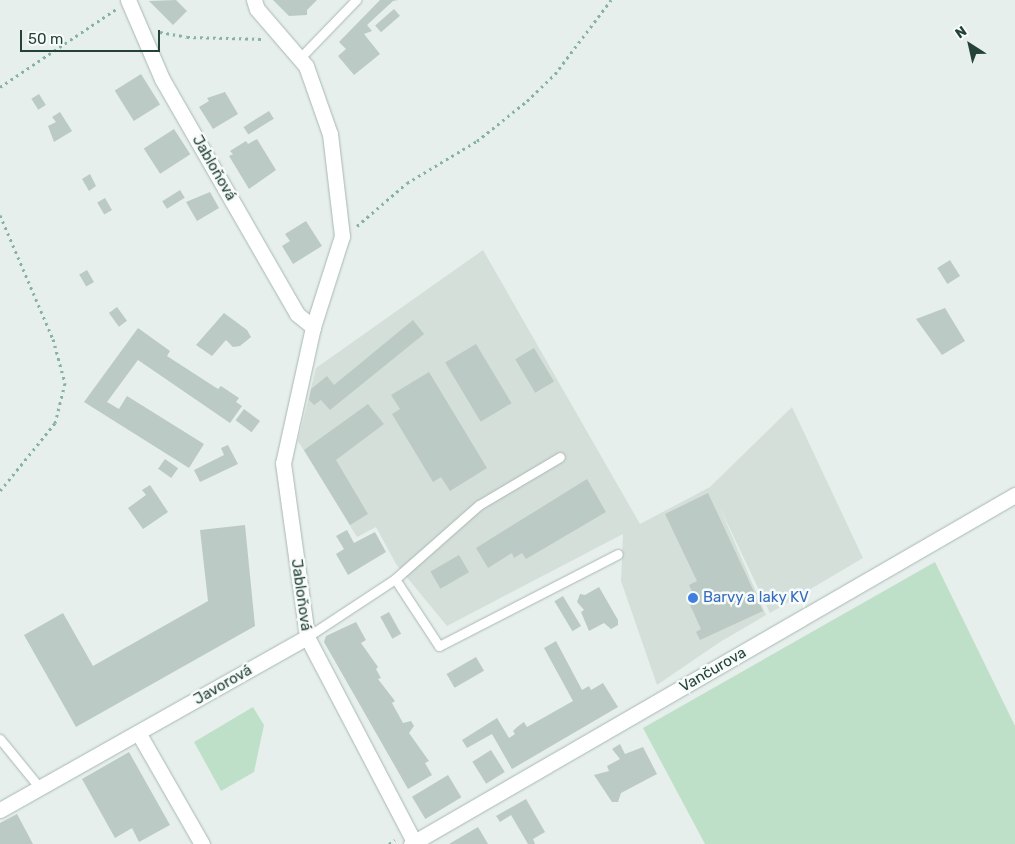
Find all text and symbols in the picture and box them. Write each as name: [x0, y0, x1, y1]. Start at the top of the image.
scale bar: [22, 20, 162, 52]
north arrow: [945, 20, 995, 70]
text: N: [952, 22, 970, 42]
text: 50 m: [28, 30, 63, 48]
street label: Jabloňová: [188, 132, 240, 204]
street label: Jabloňová: [287, 558, 315, 632]
place label: Barvy a laky KV: [703, 589, 810, 607]
marker: Barvy a laky KV: [687, 592, 699, 604]
street label: Vančurova: [677, 644, 749, 696]
street label: Javorová: [191, 661, 255, 709]

